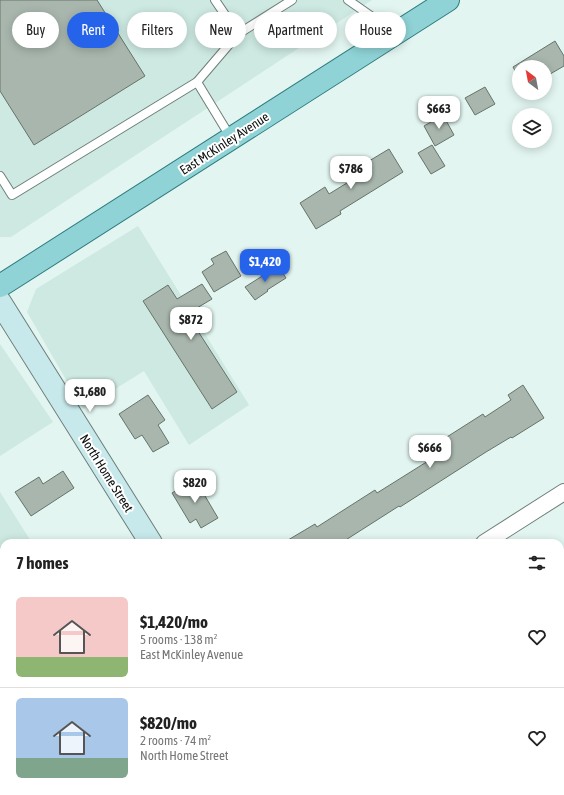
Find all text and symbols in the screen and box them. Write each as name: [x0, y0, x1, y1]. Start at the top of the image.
chip: Buy: [12, 12, 59, 48]
chip: Rent: [67, 12, 119, 48]
chip: Filters: [127, 12, 187, 48]
chip: New: [195, 12, 246, 48]
chip: Apartment: [254, 12, 337, 48]
chip: House: [345, 12, 406, 48]
north arrow: [512, 60, 552, 100]
map controls: [512, 60, 552, 148]
pin: $663: [415, 96, 463, 130]
text: $663: [427, 101, 451, 116]
button: layers: [512, 108, 552, 148]
street label: East McKinley Avenue: [177, 109, 272, 178]
pin: $786: [327, 156, 375, 190]
text: $786: [339, 161, 363, 176]
pin: $1,420: [232, 249, 298, 283]
text: $1,420: [249, 254, 281, 269]
pin: $872: [167, 307, 215, 341]
text: $872: [179, 312, 203, 327]
pin: $1,680: [57, 379, 123, 413]
text: $1,680: [74, 384, 106, 399]
street label: North Home Street: [77, 432, 137, 515]
pin: $666: [406, 435, 454, 469]
text: $666: [418, 440, 442, 455]
pin: $820: [171, 470, 219, 504]
text: $820: [183, 475, 207, 490]
icon: filters: [526, 552, 548, 574]
text: 7 homes: [16, 553, 69, 573]
text: $1,420/mo: [140, 612, 208, 632]
icon: home: [48, 613, 96, 661]
icon: heart: [526, 626, 548, 648]
text: 5 rooms · 138 m²: [140, 632, 217, 647]
text: East McKinley Avenue: [140, 647, 243, 662]
text: $820/mo: [140, 713, 197, 733]
icon: home: [48, 714, 96, 762]
icon: heart: [526, 727, 548, 749]
text: 2 rooms · 74 m²: [140, 733, 211, 748]
text: North Home Street: [140, 748, 229, 763]

